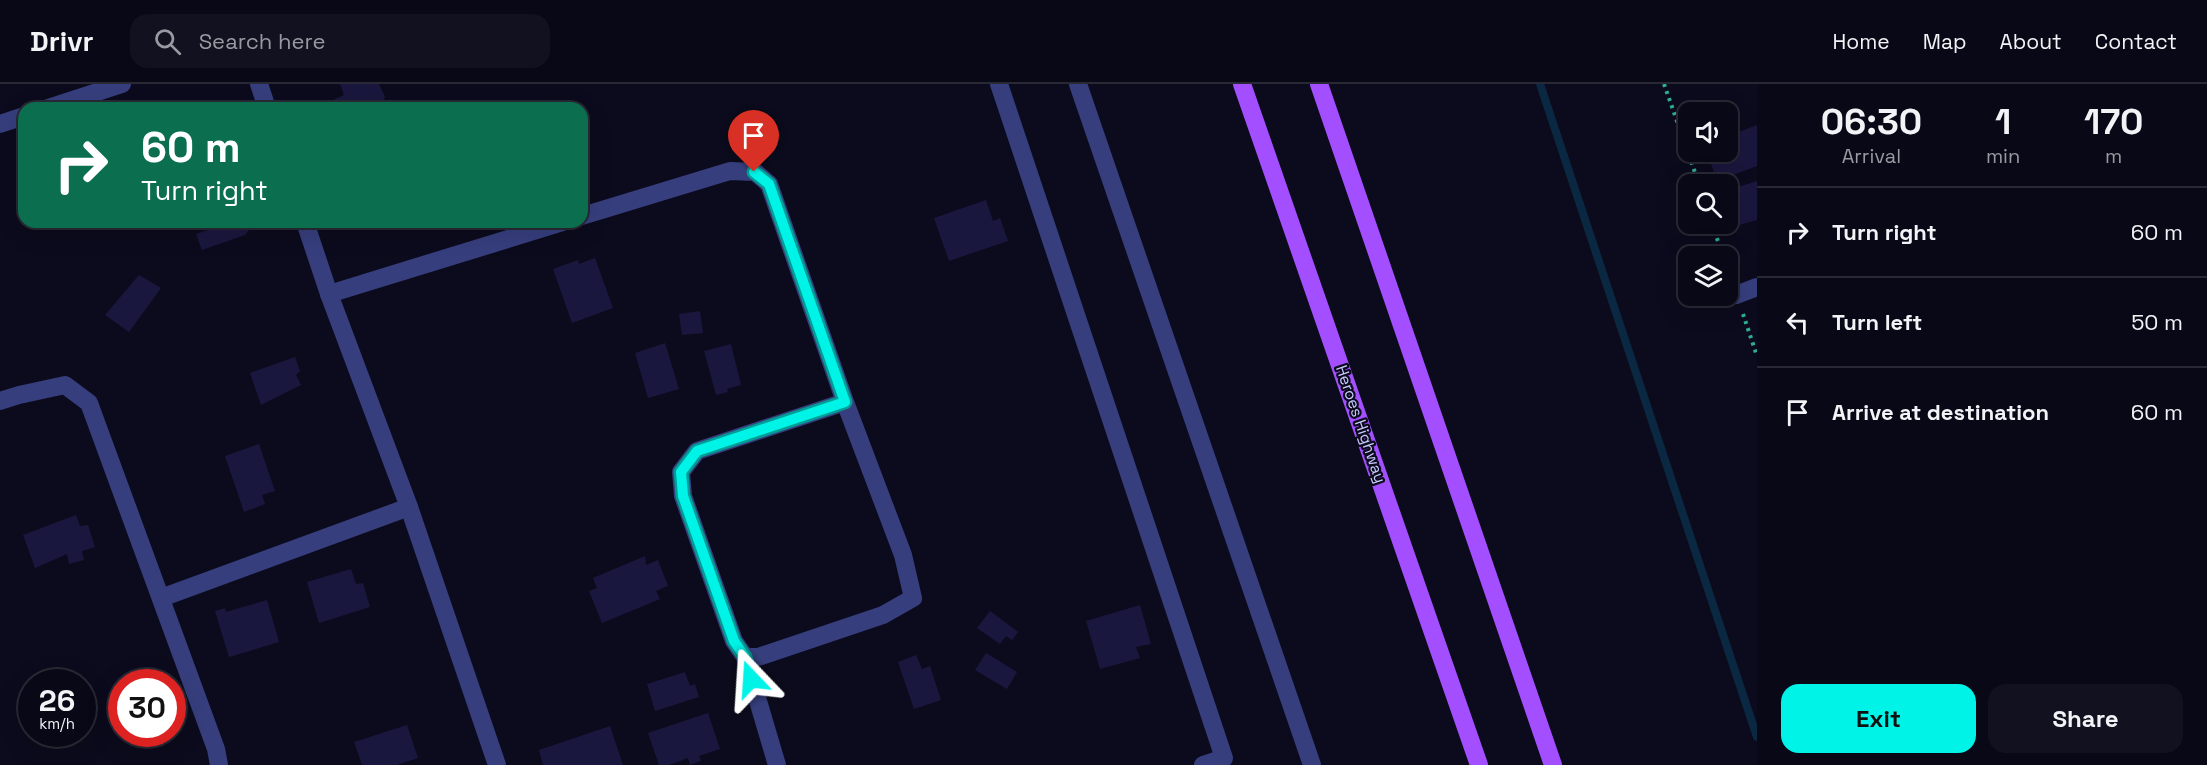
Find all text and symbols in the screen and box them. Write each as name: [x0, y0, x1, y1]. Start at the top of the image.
search box: [130, 14, 550, 68]
text: Drivr: [30, 23, 94, 59]
icon: search: [151, 25, 184, 58]
text: Search here: [199, 27, 325, 55]
text: Home: [1832, 28, 1890, 55]
text: Map: [1923, 28, 1967, 55]
text: About: [2000, 28, 2062, 55]
text: Contact: [2095, 28, 2177, 55]
text: 06:30: [1821, 99, 1922, 145]
text: 1: [1995, 99, 2011, 145]
text: 170: [2084, 99, 2143, 145]
map controls: [1678, 102, 1738, 306]
button: sound: [1678, 102, 1738, 162]
pin: [728, 110, 779, 172]
icon: arrive: [737, 119, 770, 152]
text: 60 m: [141, 121, 241, 174]
icon: right: [42, 126, 120, 204]
text: Arrival: [1842, 143, 1901, 169]
text: min: [1986, 143, 2020, 169]
text: m: [2105, 143, 2122, 169]
text: Turn right: [141, 173, 268, 208]
button: search: [1678, 174, 1738, 234]
icon: right: [1781, 216, 1814, 249]
text: Turn right: [1832, 218, 1937, 246]
text: 60 m: [2131, 218, 2183, 246]
button: layers: [1678, 246, 1738, 306]
icon: left: [1781, 306, 1814, 339]
text: Turn left: [1832, 308, 1922, 336]
text: 50 m: [2131, 308, 2183, 336]
street label: Heroes Highway: [1331, 362, 1391, 486]
icon: arrive: [1781, 396, 1814, 429]
text: Arrive at destination: [1832, 398, 2049, 426]
text: 60 m: [2131, 398, 2183, 426]
position arrow: [719, 647, 783, 711]
speed limit sign: 30: [108, 669, 186, 747]
text: 26: [39, 681, 75, 720]
button: Exit: [1781, 684, 1976, 753]
button: Share: [1988, 684, 2183, 753]
text: km/h: [39, 714, 75, 733]

